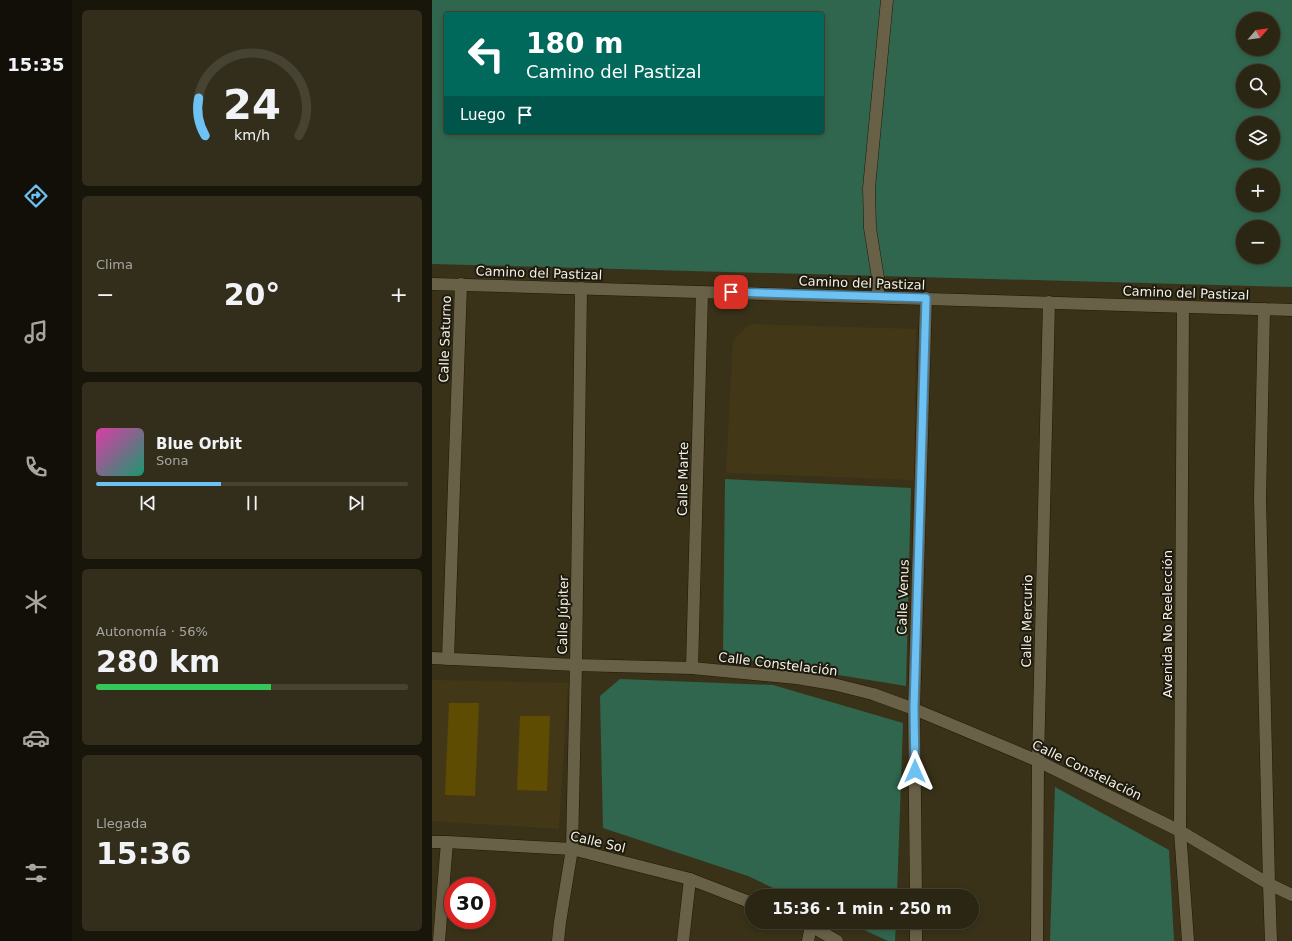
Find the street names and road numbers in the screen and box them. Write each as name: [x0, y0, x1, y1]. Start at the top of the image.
street label: Camino del Pastizal: [475, 263, 603, 283]
street label: Camino del Pastizal: [798, 273, 926, 293]
street label: Camino del Pastizal: [1122, 283, 1250, 303]
street label: Calle Saturno: [436, 295, 454, 383]
street label: Calle Marte: [675, 442, 691, 516]
street label: Avenida No Reelección: [1160, 550, 1175, 698]
street label: Calle Venus: [894, 559, 912, 635]
street label: Calle Mercurio: [1019, 574, 1035, 668]
street label: Calle Júpiter: [555, 575, 571, 655]
street label: Calle Constelación: [717, 649, 839, 679]
street label: Calle Constelación: [1030, 737, 1144, 803]
street label: Calle Sol: [569, 828, 627, 856]

